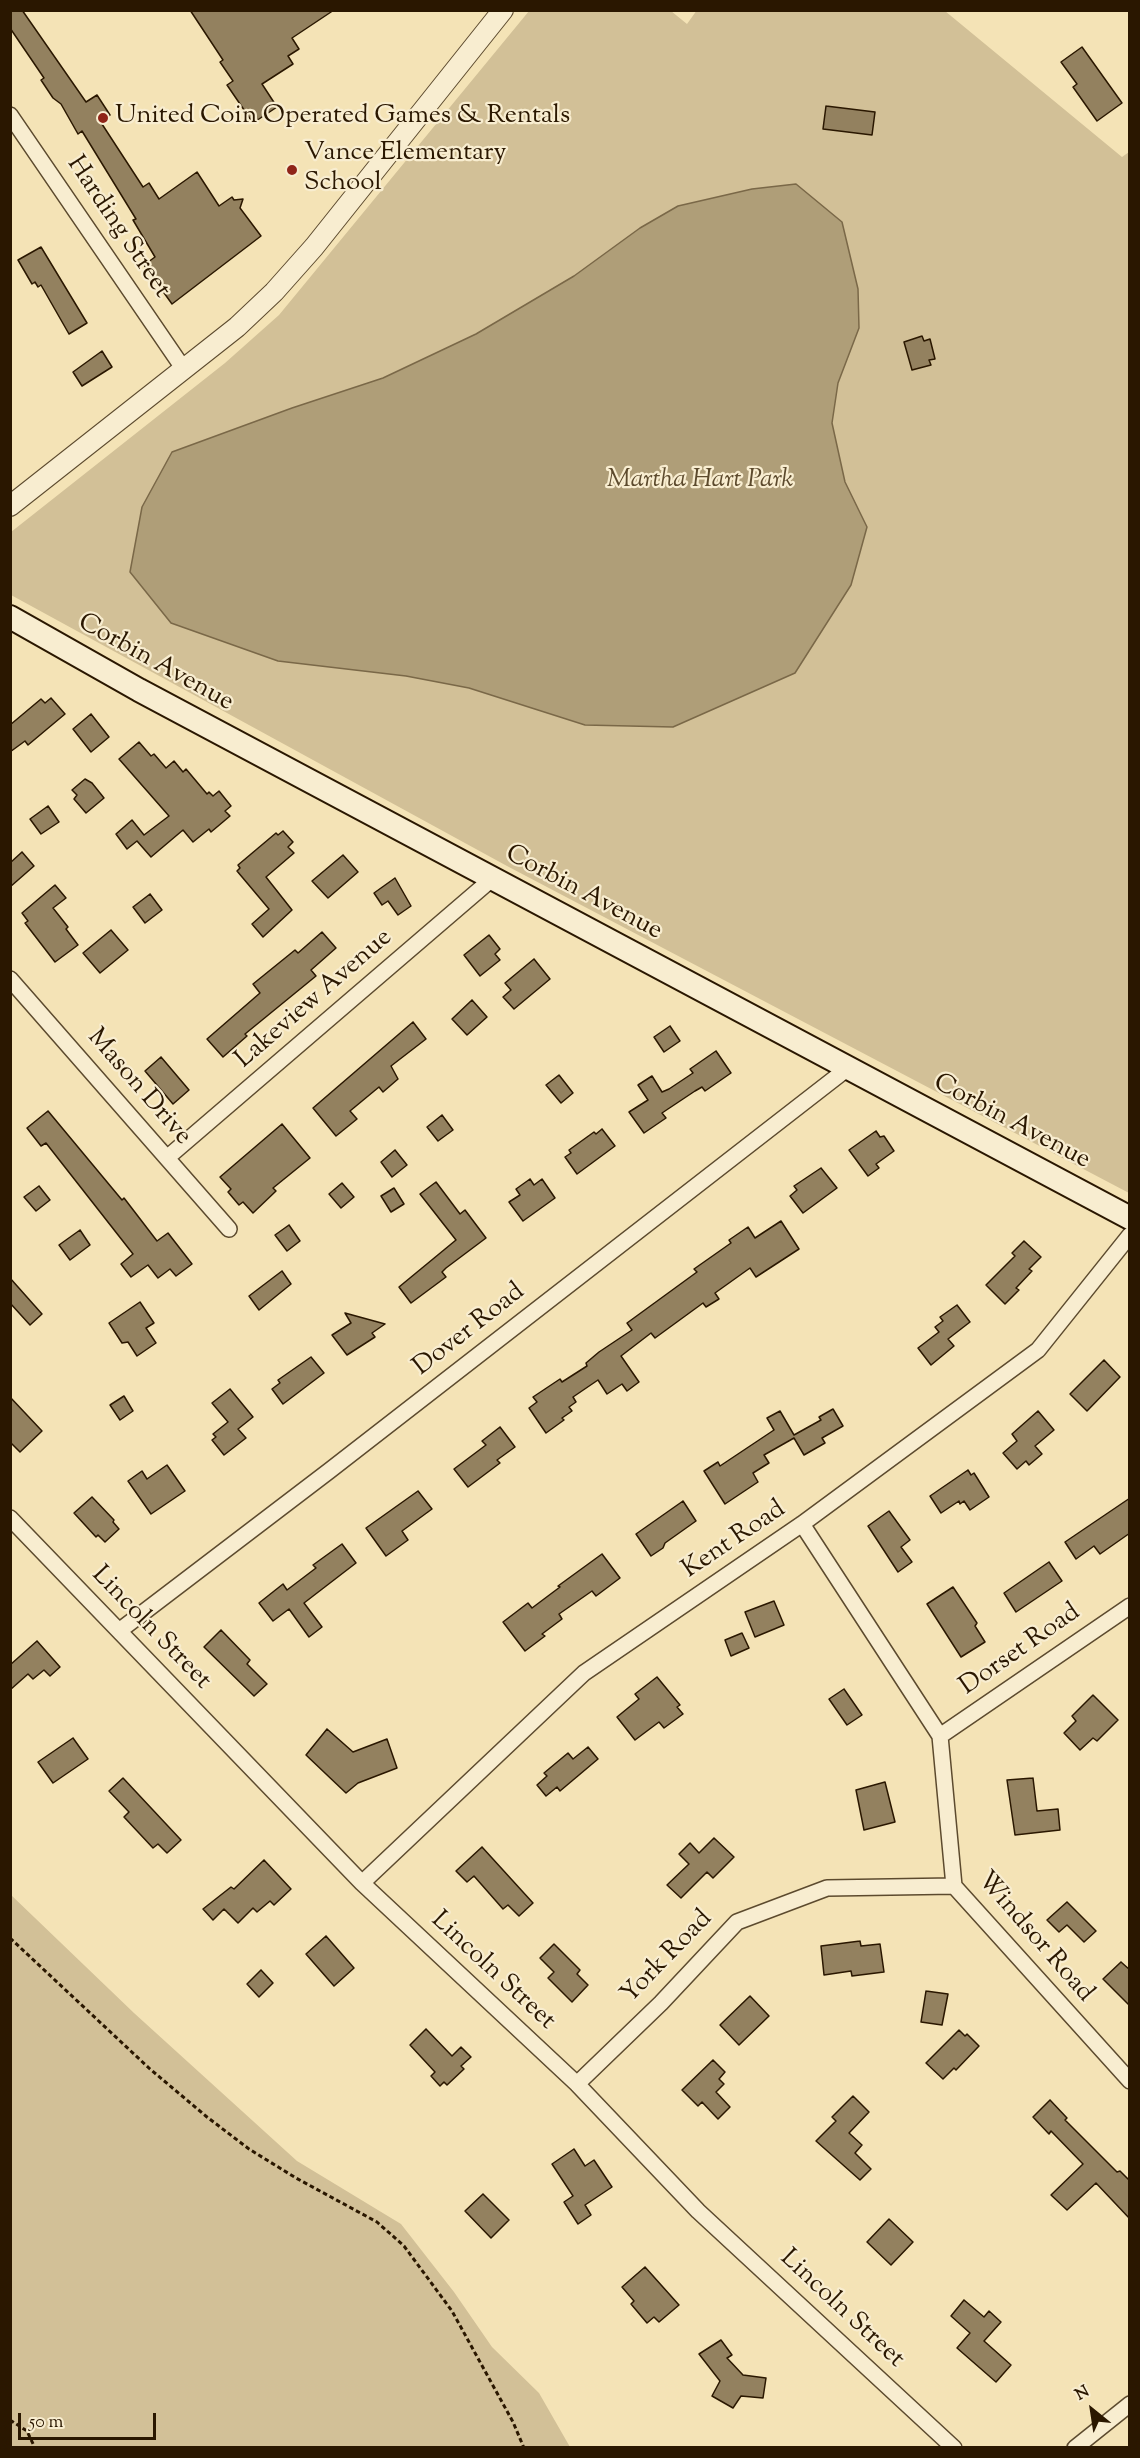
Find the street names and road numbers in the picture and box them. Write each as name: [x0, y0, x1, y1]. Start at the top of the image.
street label: Harding Street: [58, 151, 176, 305]
street label: Corbin Avenue: [72, 608, 238, 720]
street label: Corbin Avenue: [499, 840, 667, 948]
street label: Lakeview Avenue: [230, 923, 400, 1077]
street label: Mason Drive: [79, 1024, 197, 1152]
street label: Corbin Avenue: [927, 1069, 1095, 1177]
street label: Dover Road: [408, 1278, 532, 1384]
street label: Kent Road: [677, 1495, 793, 1587]
street label: Lincoln Street: [83, 1561, 217, 1697]
street label: Dorset Road: [955, 1598, 1087, 1704]
street label: Windsor Road: [969, 1866, 1099, 2010]
street label: York Road: [616, 1905, 720, 2011]
street label: Lincoln Street: [423, 1906, 561, 2038]
street label: Lincoln Street: [772, 2244, 910, 2376]

